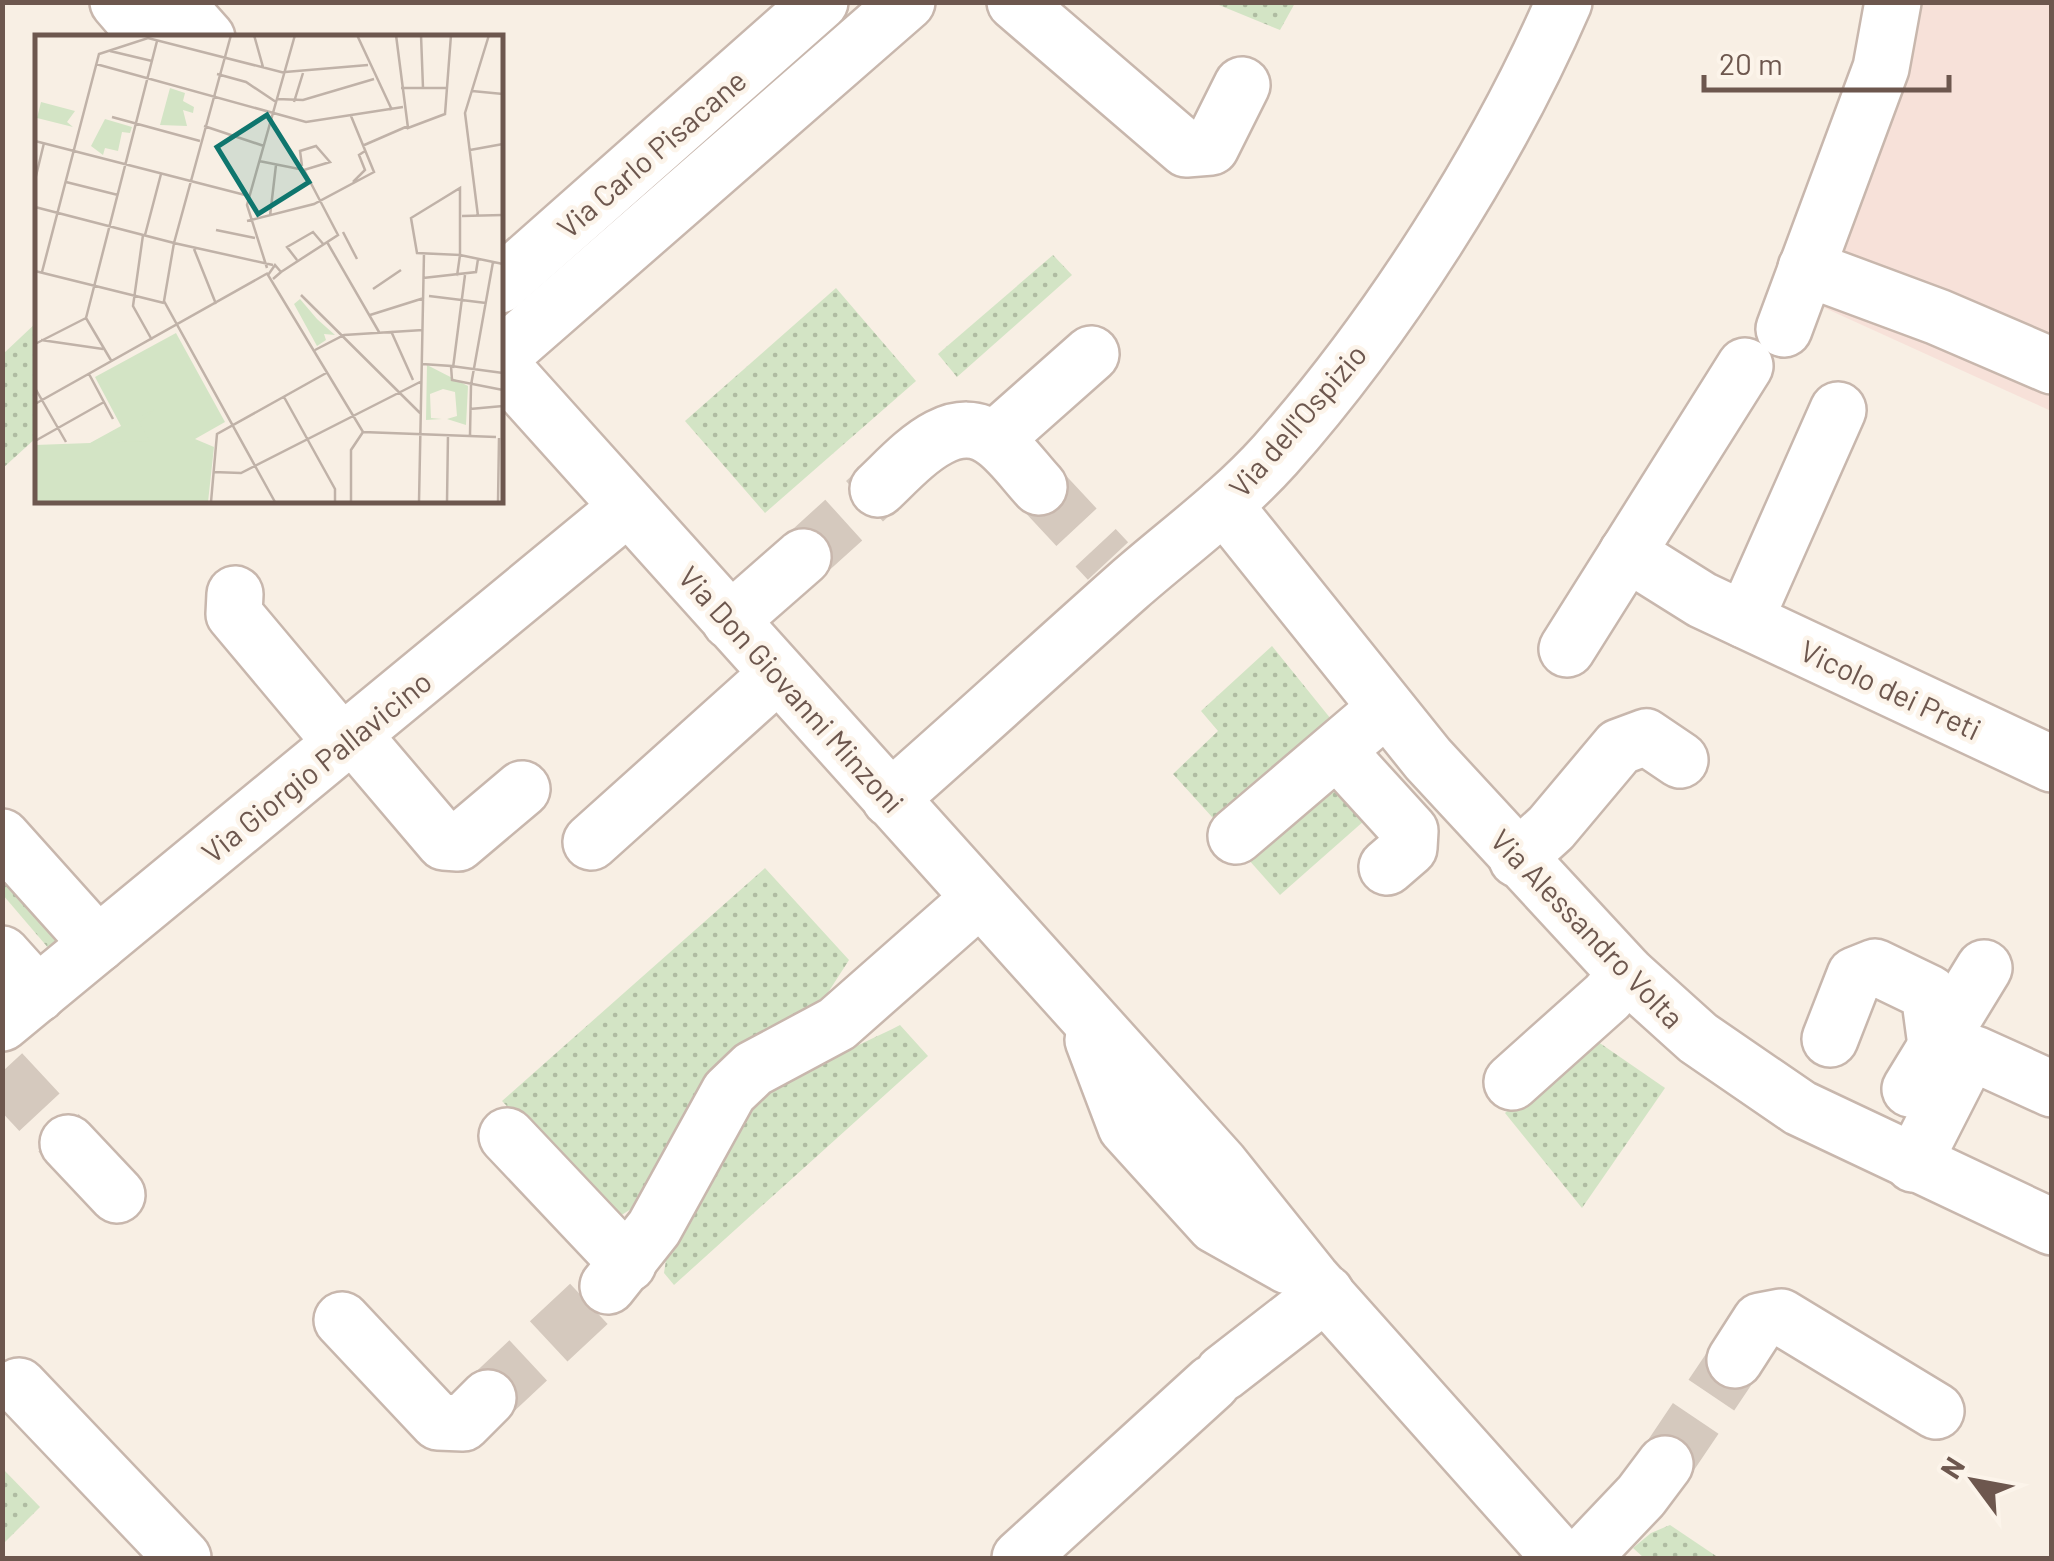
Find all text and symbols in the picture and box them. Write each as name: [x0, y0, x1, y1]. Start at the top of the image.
scale bar: [1704, 30, 1949, 92]
inset map: [35, 35, 502, 502]
text: 20 m: [1719, 45, 1783, 81]
street label: Via Carlo Pisacane: [549, 61, 753, 245]
street label: Via dell'Ospizio: [1221, 336, 1373, 504]
street label: Via Don Giovanni Minzoni: [672, 558, 912, 820]
street label: Vicolo dei Preti: [1795, 631, 1987, 747]
street label: Via Giorgio Pallavicino: [194, 662, 438, 870]
street label: Via Alessandro Volta: [1484, 821, 1692, 1035]
north arrow: [1924, 1431, 2024, 1531]
text: N: [1933, 1450, 1971, 1484]

